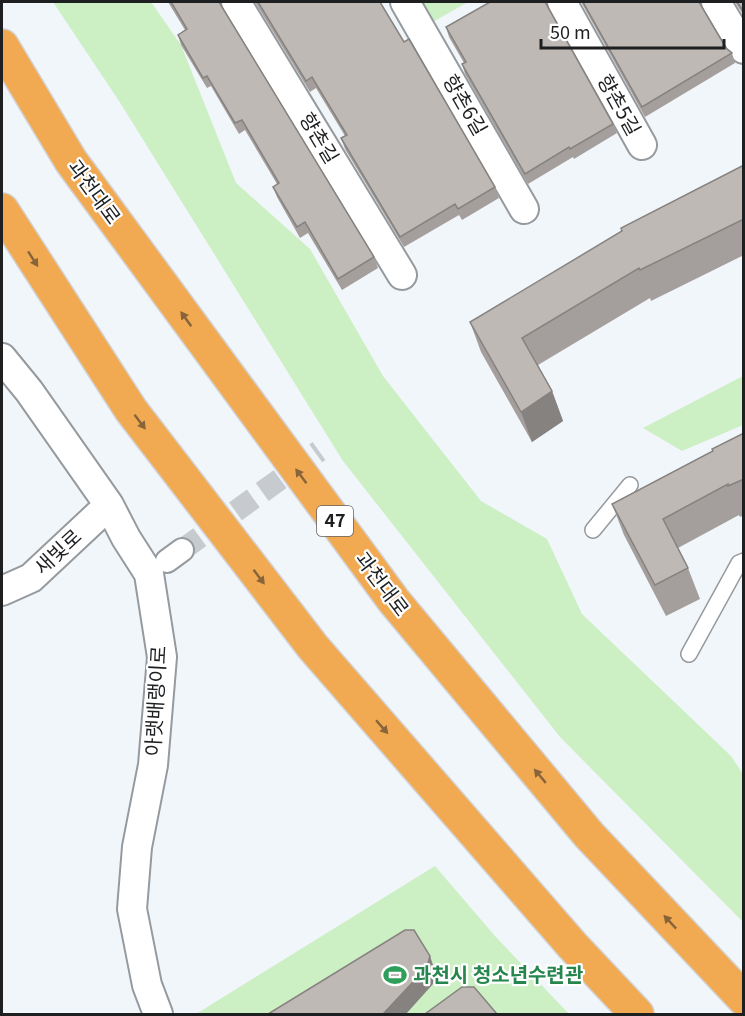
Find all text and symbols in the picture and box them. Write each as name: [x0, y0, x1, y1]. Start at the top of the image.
scale bar: [541, 12, 724, 50]
text: 50 m: [550, 18, 591, 44]
street label: 향촌6길: [437, 68, 495, 140]
street label: 향촌5길: [592, 68, 649, 140]
street label: 향촌길: [294, 106, 347, 168]
street label: 과천대로: [62, 153, 129, 229]
one-way arrow: [27, 251, 38, 267]
one-way arrow: [180, 311, 192, 327]
one-way arrow: [133, 414, 146, 430]
one-way arrow: [295, 468, 307, 484]
road number: 47: [317, 506, 353, 536]
street label: 새빛로: [27, 521, 87, 580]
street label: 과천대로: [349, 545, 417, 621]
one-way arrow: [252, 569, 264, 584]
street label: 아랫배랭이로: [137, 645, 172, 757]
one-way arrow: [375, 719, 388, 734]
one-way arrow: [534, 768, 547, 784]
one-way arrow: [664, 915, 677, 930]
place label: 과천시 청소년수련관: [413, 959, 584, 988]
sports icon: 과천시 청소년수련관: [382, 962, 408, 988]

